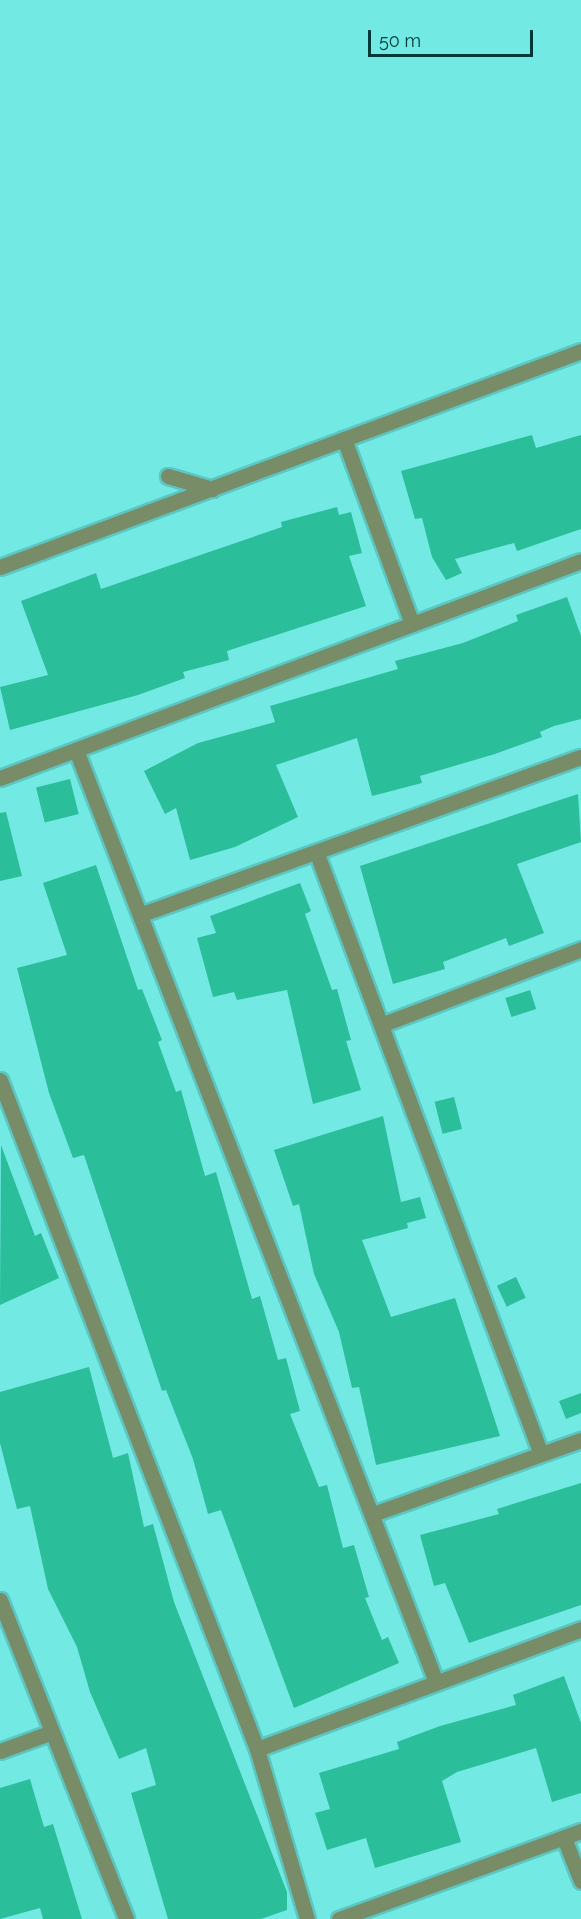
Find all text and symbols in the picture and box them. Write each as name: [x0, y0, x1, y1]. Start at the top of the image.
scale bar: [371, 18, 536, 56]
text: 50 m: [379, 30, 421, 51]

